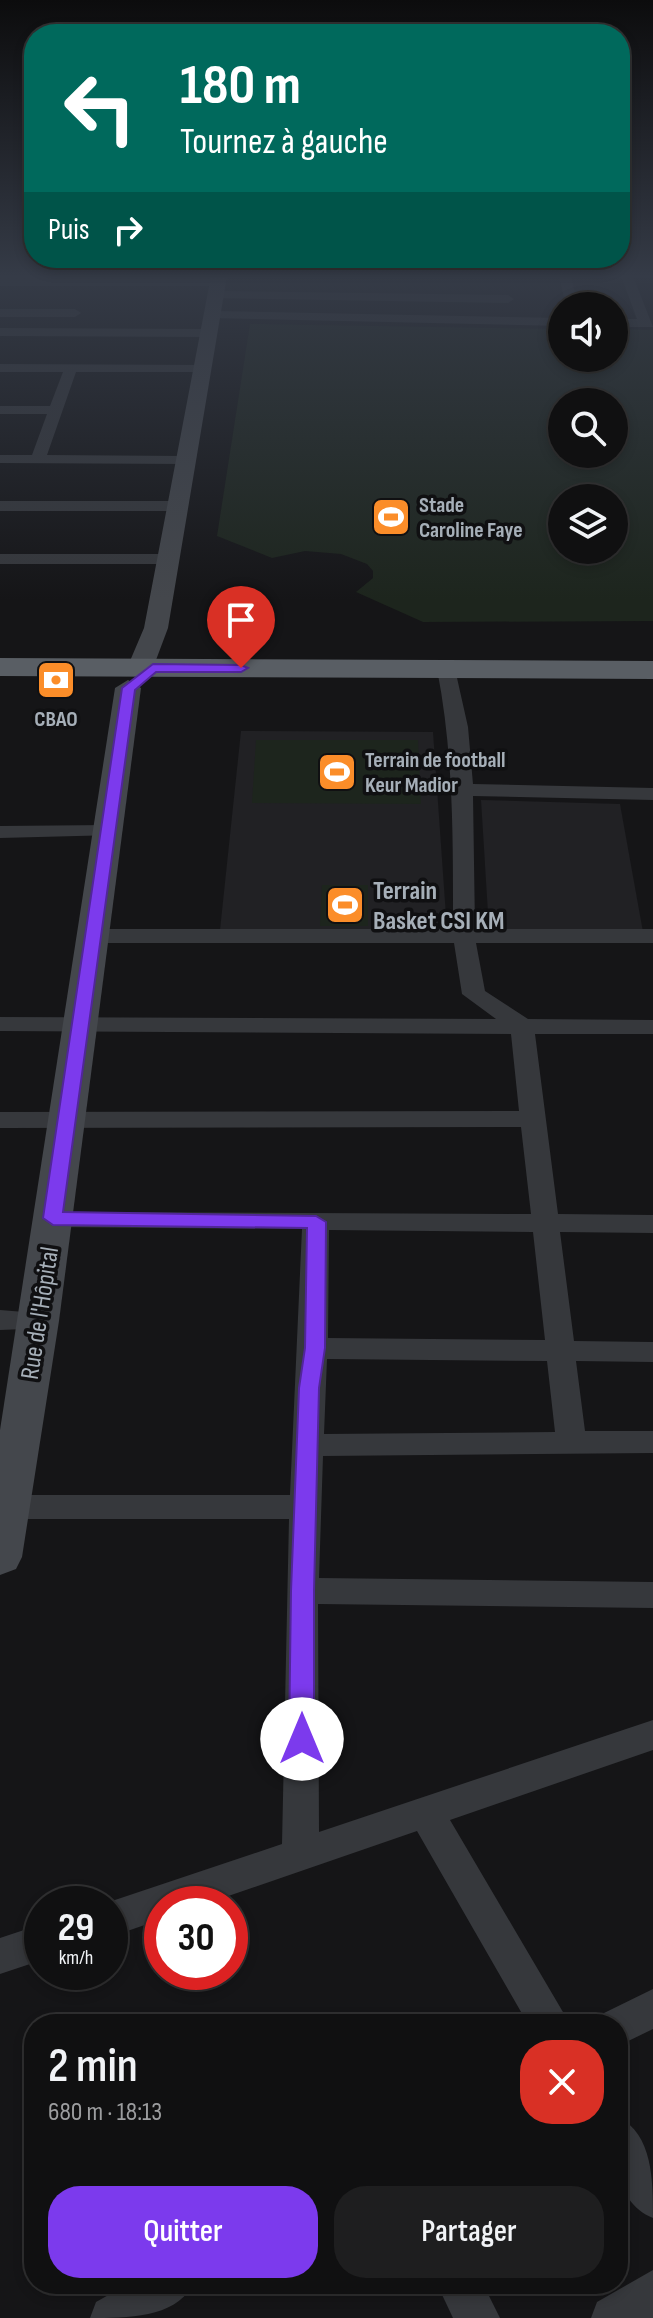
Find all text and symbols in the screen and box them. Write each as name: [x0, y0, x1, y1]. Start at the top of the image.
text: 180 m: [180, 53, 301, 120]
icon: left: [48, 56, 152, 160]
text: Tournez à gauche: [180, 121, 388, 164]
icon: right: [106, 208, 150, 252]
text: Puis: [48, 212, 90, 248]
map controls: [548, 292, 628, 564]
button: sound: [548, 292, 628, 372]
button: search: [548, 388, 628, 468]
button: layers: [548, 484, 628, 564]
place label: Stade Caroline Faye: [419, 492, 523, 544]
sports icon: Stade Caroline Faye: [370, 496, 412, 538]
pin: [207, 586, 275, 668]
icon: arrive: [219, 598, 263, 642]
bank icon: CBAO: [35, 659, 77, 701]
place label: CBAO: [34, 706, 78, 733]
place label: Terrain de football Keur Madior: [365, 747, 505, 799]
sports icon: Terrain de football Keur Madior: [316, 751, 358, 793]
place label: Terrain Basket CSI KM: [373, 876, 504, 937]
sports icon: Terrain Basket CSI KM: [324, 884, 366, 926]
street label: Rue de l'Hôpital: [15, 1245, 66, 1382]
position arrow: [260, 1697, 344, 1781]
speed limit sign: 30: [144, 1886, 248, 1990]
text: 29: [58, 1904, 94, 1952]
text: km/h: [59, 1946, 93, 1970]
text: 2 min: [48, 2038, 138, 2095]
button: close: [520, 2040, 604, 2124]
text: 680 m · 18:13: [48, 2097, 162, 2128]
button: Quitter: [48, 2186, 318, 2278]
button: Partager: [334, 2186, 604, 2278]

